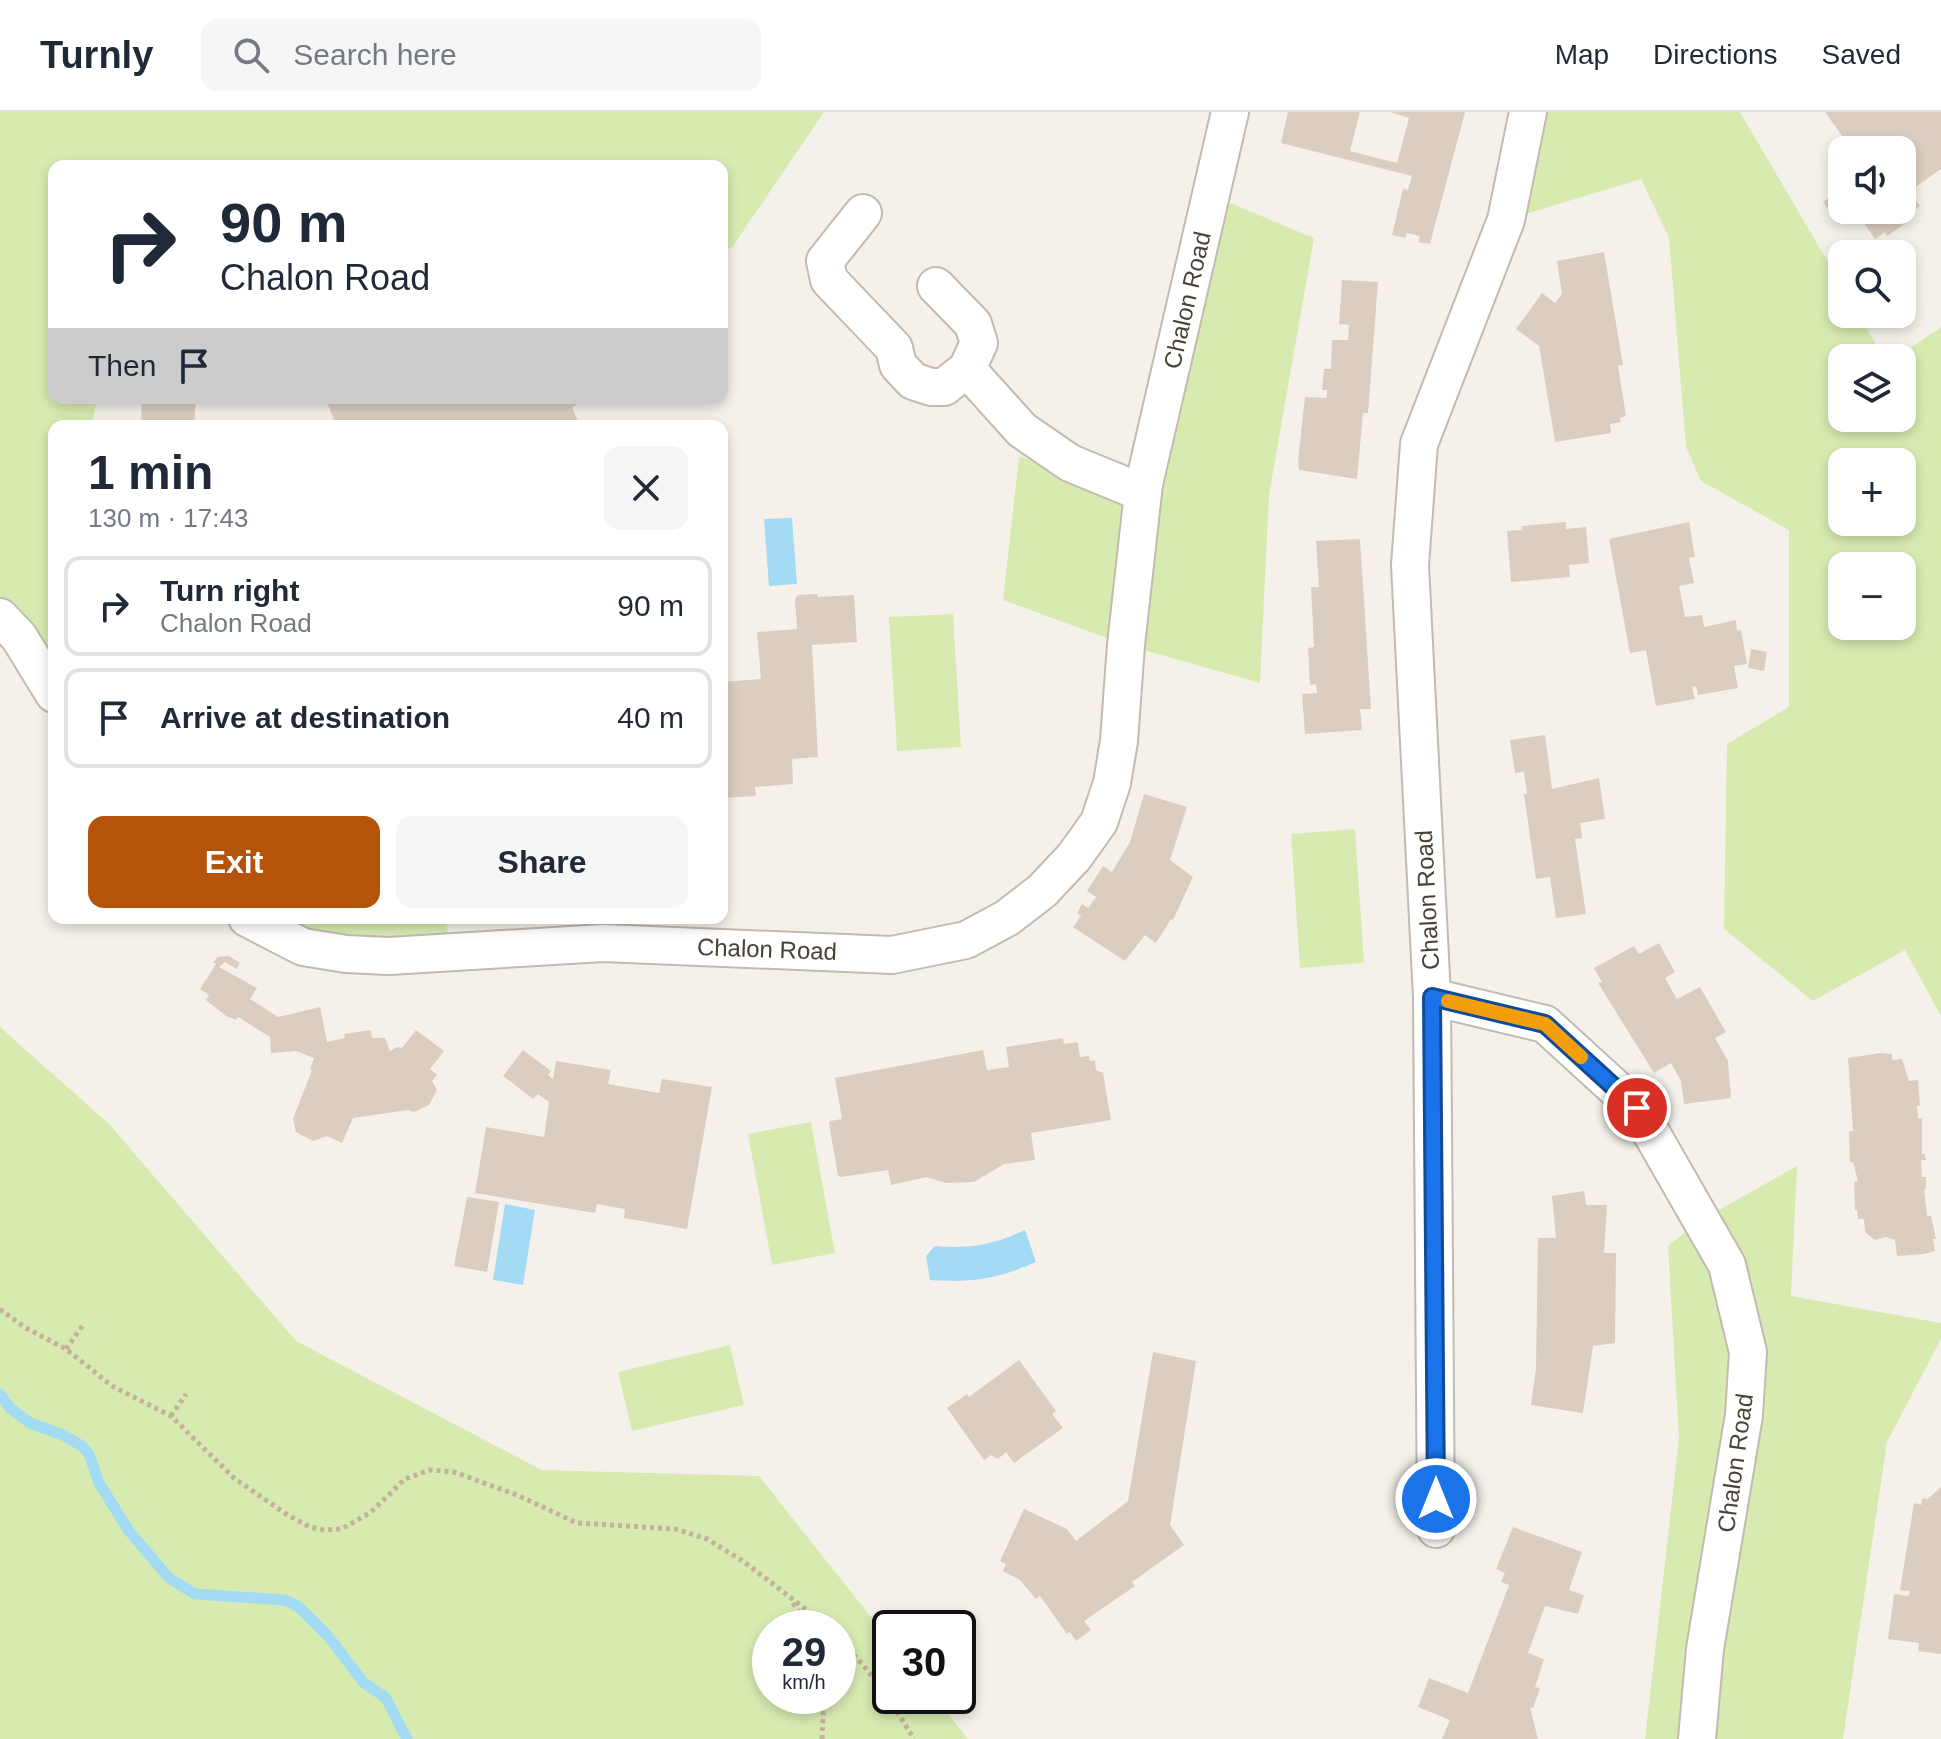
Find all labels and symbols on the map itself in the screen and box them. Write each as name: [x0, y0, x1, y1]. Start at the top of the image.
street label: Chalon Road: [1158, 229, 1216, 371]
street label: Chalon Road: [1410, 829, 1444, 971]
street label: Chalon Road: [697, 933, 837, 965]
pin: [1603, 1074, 1671, 1142]
street label: Chalon Road: [1712, 1392, 1758, 1534]
position arrow: [1394, 1457, 1478, 1541]
speed limit sign: 30: [872, 1610, 976, 1714]

